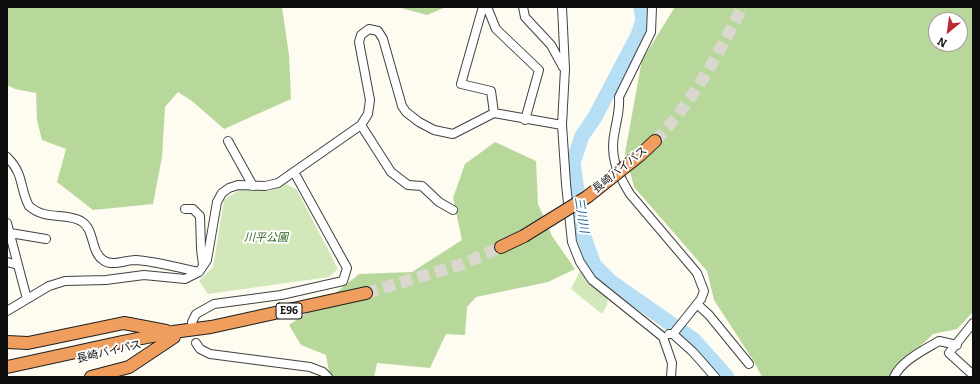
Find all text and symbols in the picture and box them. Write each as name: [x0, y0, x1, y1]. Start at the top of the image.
north arrow: [928, 12, 968, 52]
text: N: [936, 34, 949, 50]
street label: 長崎バイパス: [590, 144, 650, 196]
water label: 三川川: [571, 196, 591, 234]
park label: 川平公園: [244, 231, 288, 245]
road number: E96: [276, 303, 302, 319]
street label: 長崎バイパス: [75, 338, 143, 366]

